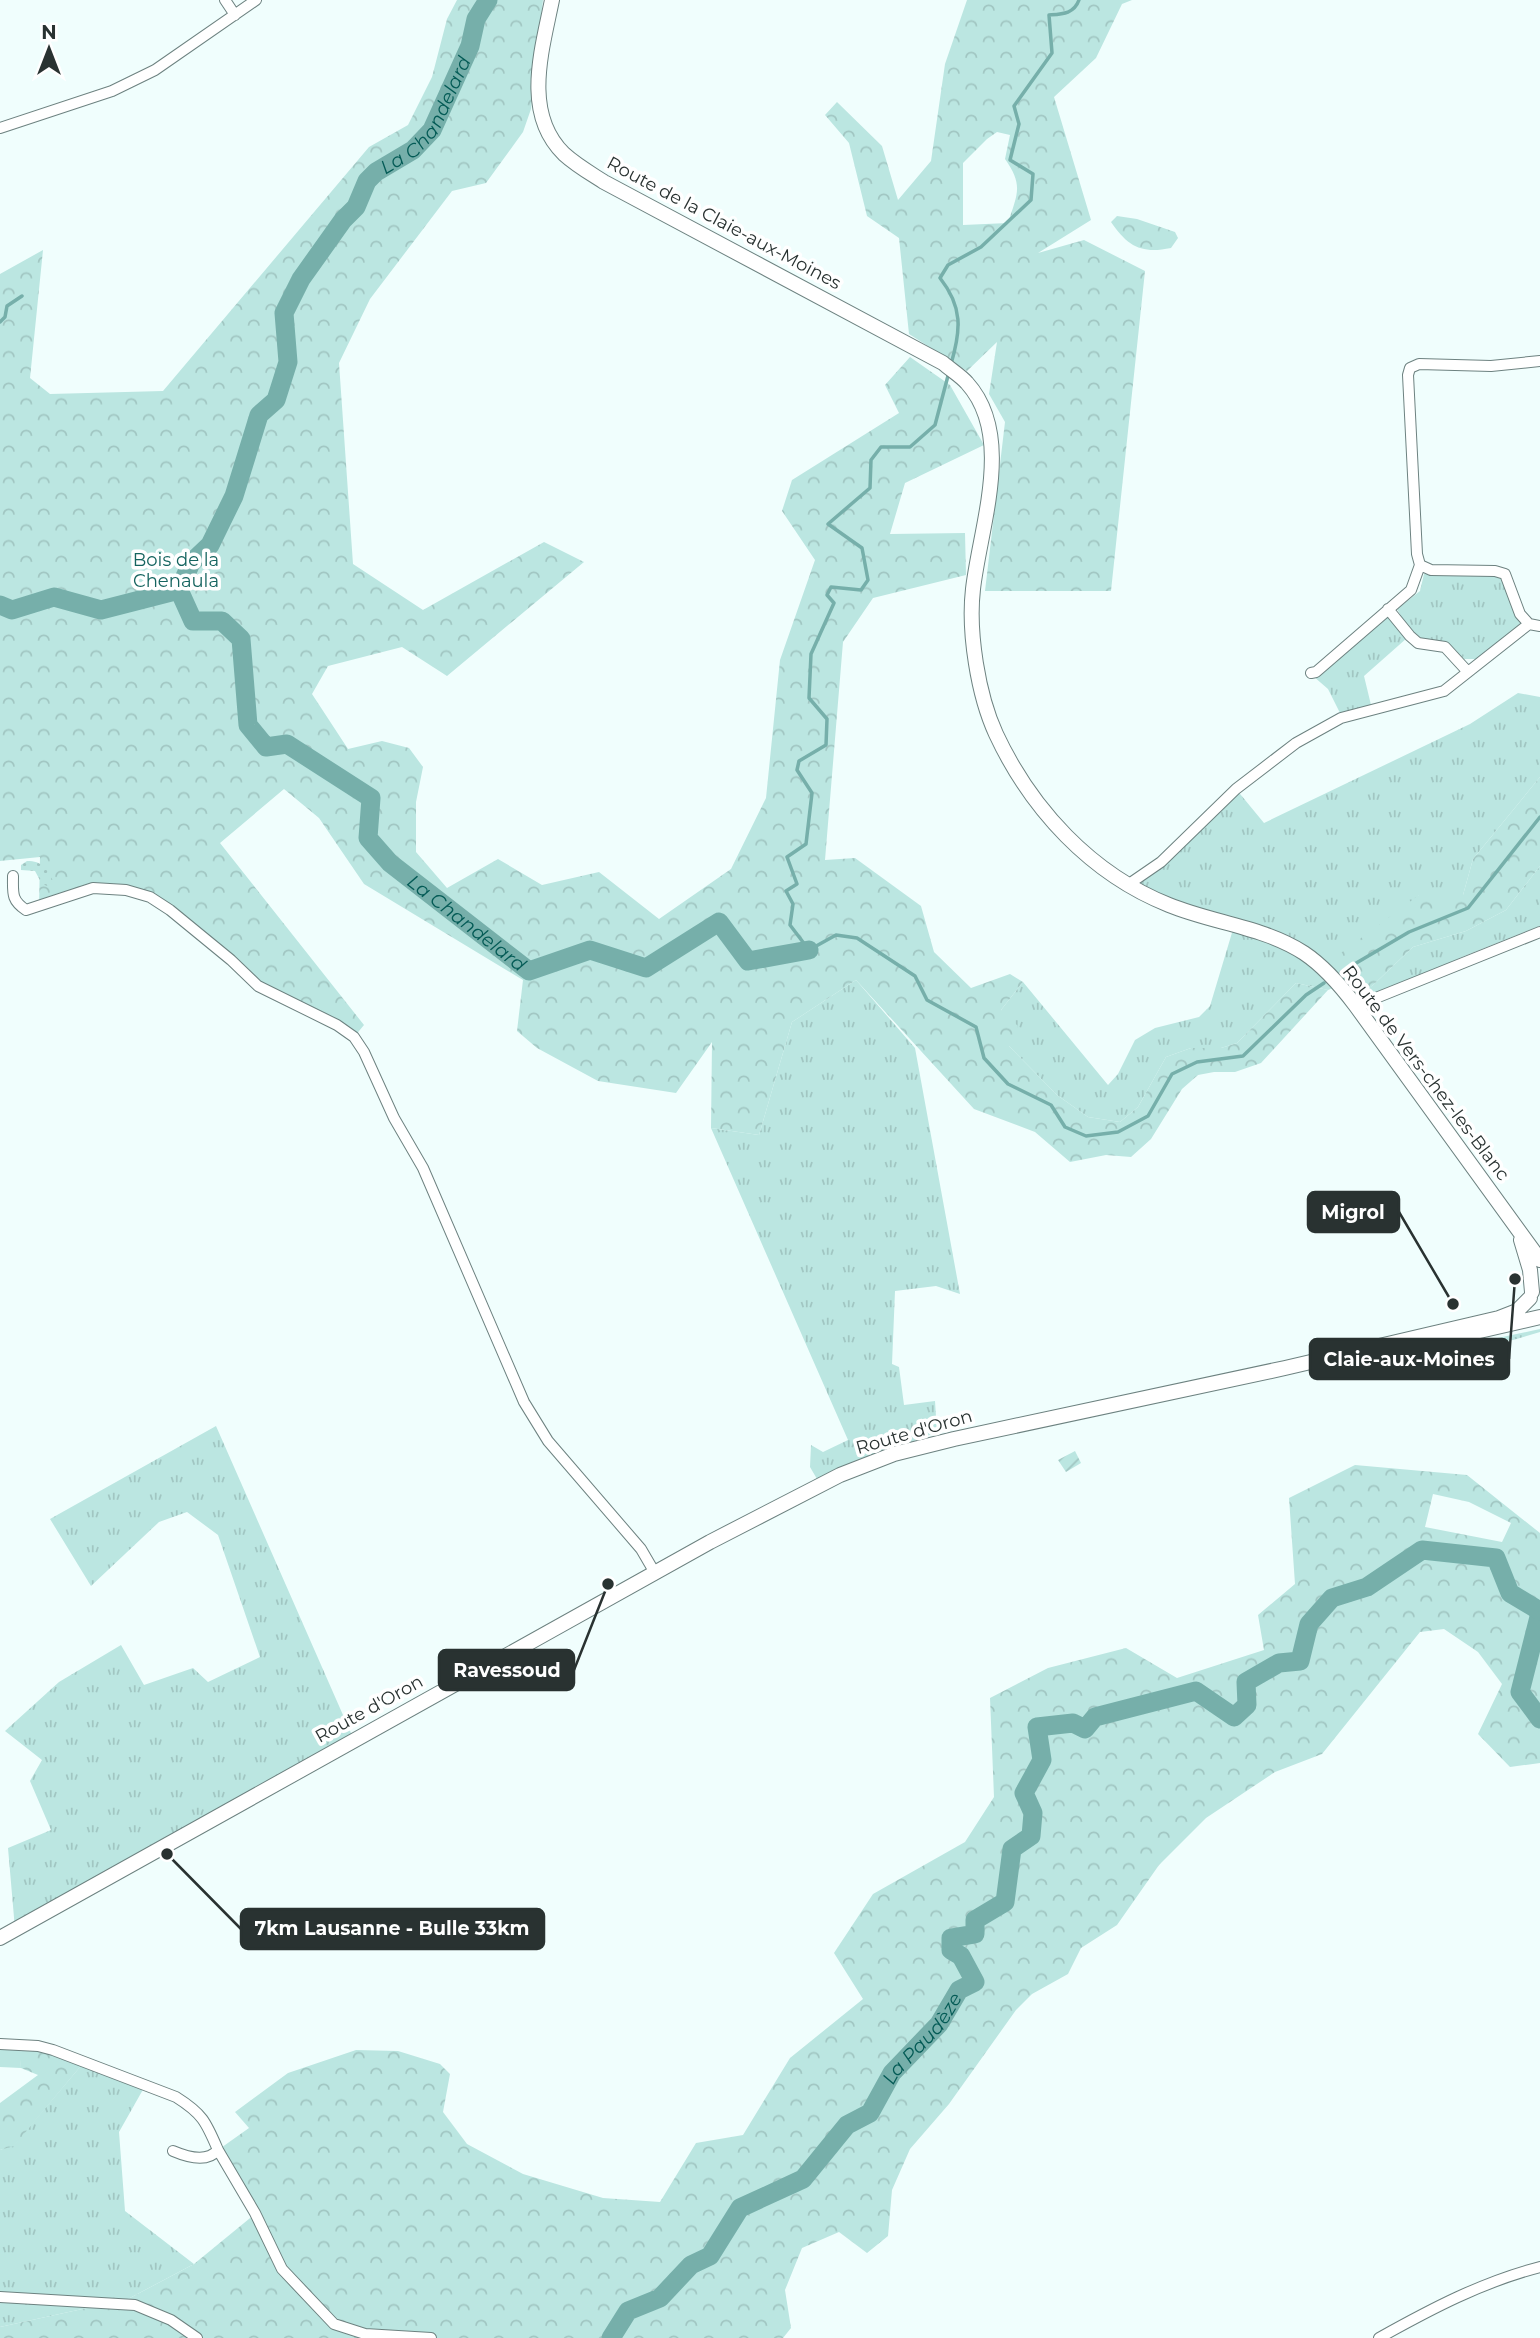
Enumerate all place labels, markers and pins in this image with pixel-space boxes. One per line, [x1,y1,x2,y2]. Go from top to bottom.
callout: Migrol [1308,1192,1399,1232]
callout: Claie-aux-Moines [1310,1339,1509,1379]
callout: Ravessoud [439,1650,574,1690]
callout: 7km Lausanne - Bulle 33km [241,1909,544,1949]

